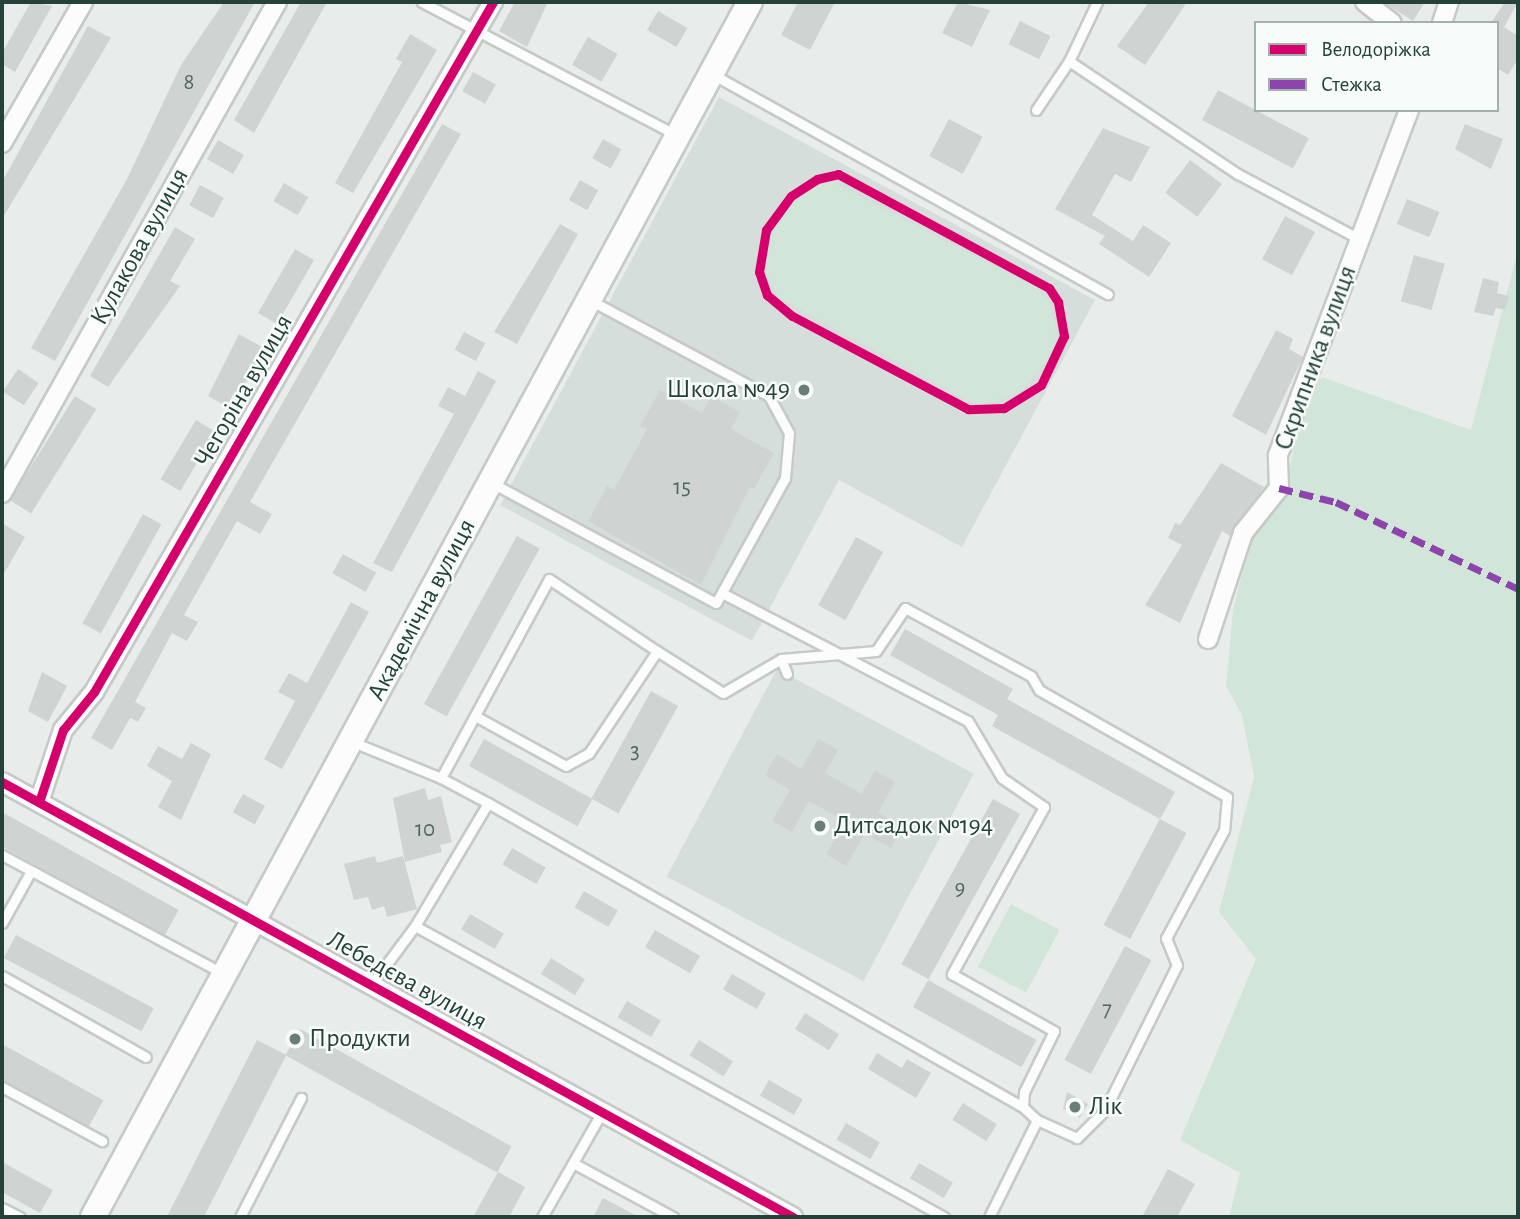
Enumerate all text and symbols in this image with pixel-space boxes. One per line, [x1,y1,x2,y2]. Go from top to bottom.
legend [1254,21,1499,112]
text: Велодоріжка [1321,39,1431,60]
house number: 8 [184,69,194,97]
text: Стежка [1321,74,1382,95]
street label: Кулакова вулиця [84,163,196,331]
street label: Скрипника вулиця [1268,261,1364,455]
street label: Чегоріна вулиця [188,309,300,473]
place label: Школа №49 [666,374,790,406]
marker: Школа №49 [796,382,812,398]
house number: 15 [673,474,691,502]
street label: Академічна вулиця [361,514,483,706]
house number: 3 [630,738,640,766]
place label: Дитсадок №194 [834,810,993,842]
house number: 10 [415,816,435,844]
marker: Дитсадок №194 [812,818,828,834]
house number: 9 [955,875,965,903]
street label: Лебедєва вулиця [322,924,492,1038]
house number: 7 [1102,996,1112,1024]
place label: Продукти [309,1023,411,1055]
marker: Продукти [287,1031,303,1047]
place label: Лік [1089,1091,1122,1123]
marker: Лік [1067,1099,1083,1115]

